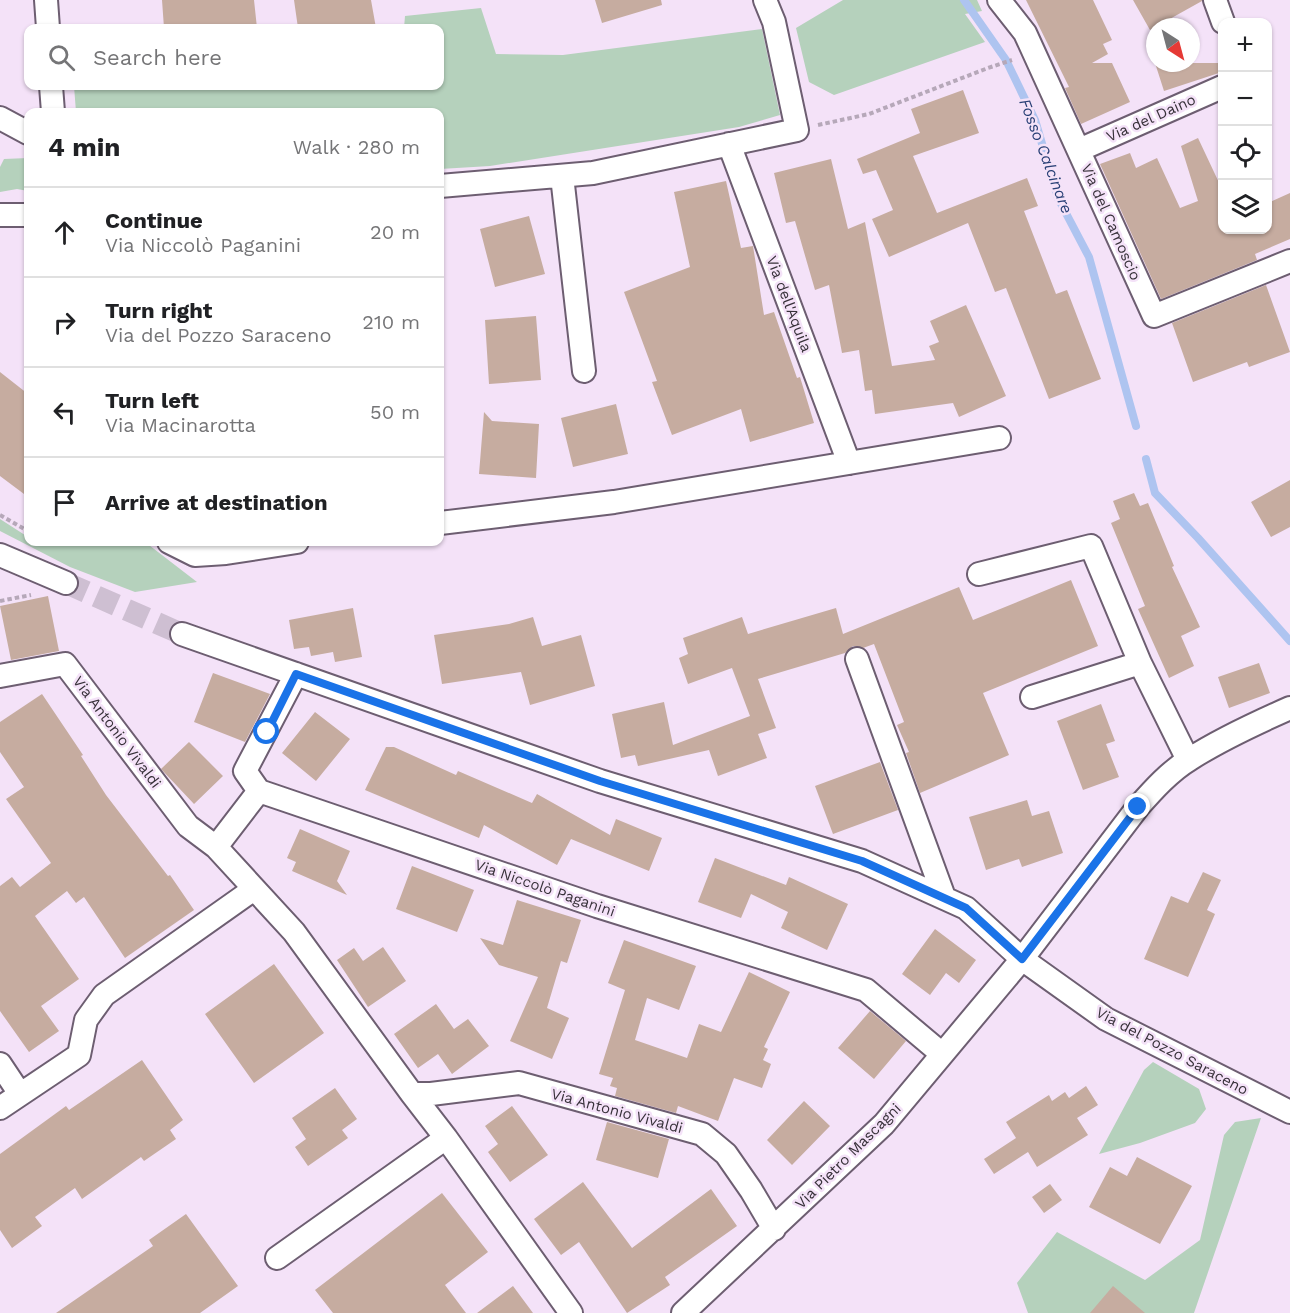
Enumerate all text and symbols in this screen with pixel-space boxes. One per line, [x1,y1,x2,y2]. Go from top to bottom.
north arrow [1146,18,1200,72]
map controls [1218,18,1272,234]
button: + [1218,18,1272,72]
search box [24,24,444,90]
icon: search [45,41,78,74]
text: Search here [93,45,222,70]
button: − [1218,72,1272,126]
street label: Via del Daino [1104,90,1198,146]
water label: Fosso Calcinare [1015,96,1077,216]
button: locate [1218,126,1272,180]
text: 4 min [48,132,120,162]
text: Walk · 280 m [293,135,420,159]
street label: Via del Camoscio [1077,161,1145,283]
button: layers [1218,180,1272,234]
text: Continue [105,208,203,233]
icon: ahead [48,216,81,249]
text: 20 m [370,220,420,244]
text: Via Niccolò Paganini [105,233,301,257]
street label: Via dell'Aquila [762,253,816,355]
text: Turn right [105,298,212,323]
icon: right [48,306,81,339]
text: 210 m [362,310,420,334]
text: Via del Pozzo Saraceno [105,323,331,347]
text: Turn left [105,388,199,413]
icon: left [48,396,81,429]
text: 50 m [370,400,420,424]
text: Via Macinarotta [105,413,256,437]
icon: arrive [48,486,81,519]
text: Arrive at destination [105,490,328,515]
street label: Via Antonio Vivaldi [69,673,165,791]
route start [253,718,279,744]
route end [1124,793,1150,819]
street label: Via Niccolò Paganini [473,856,617,920]
street label: Via del Pozzo Saraceno [1093,1003,1251,1099]
street label: Via Antonio Vivaldi [549,1085,685,1137]
street label: Via Pietro Mascagni [791,1099,905,1213]

